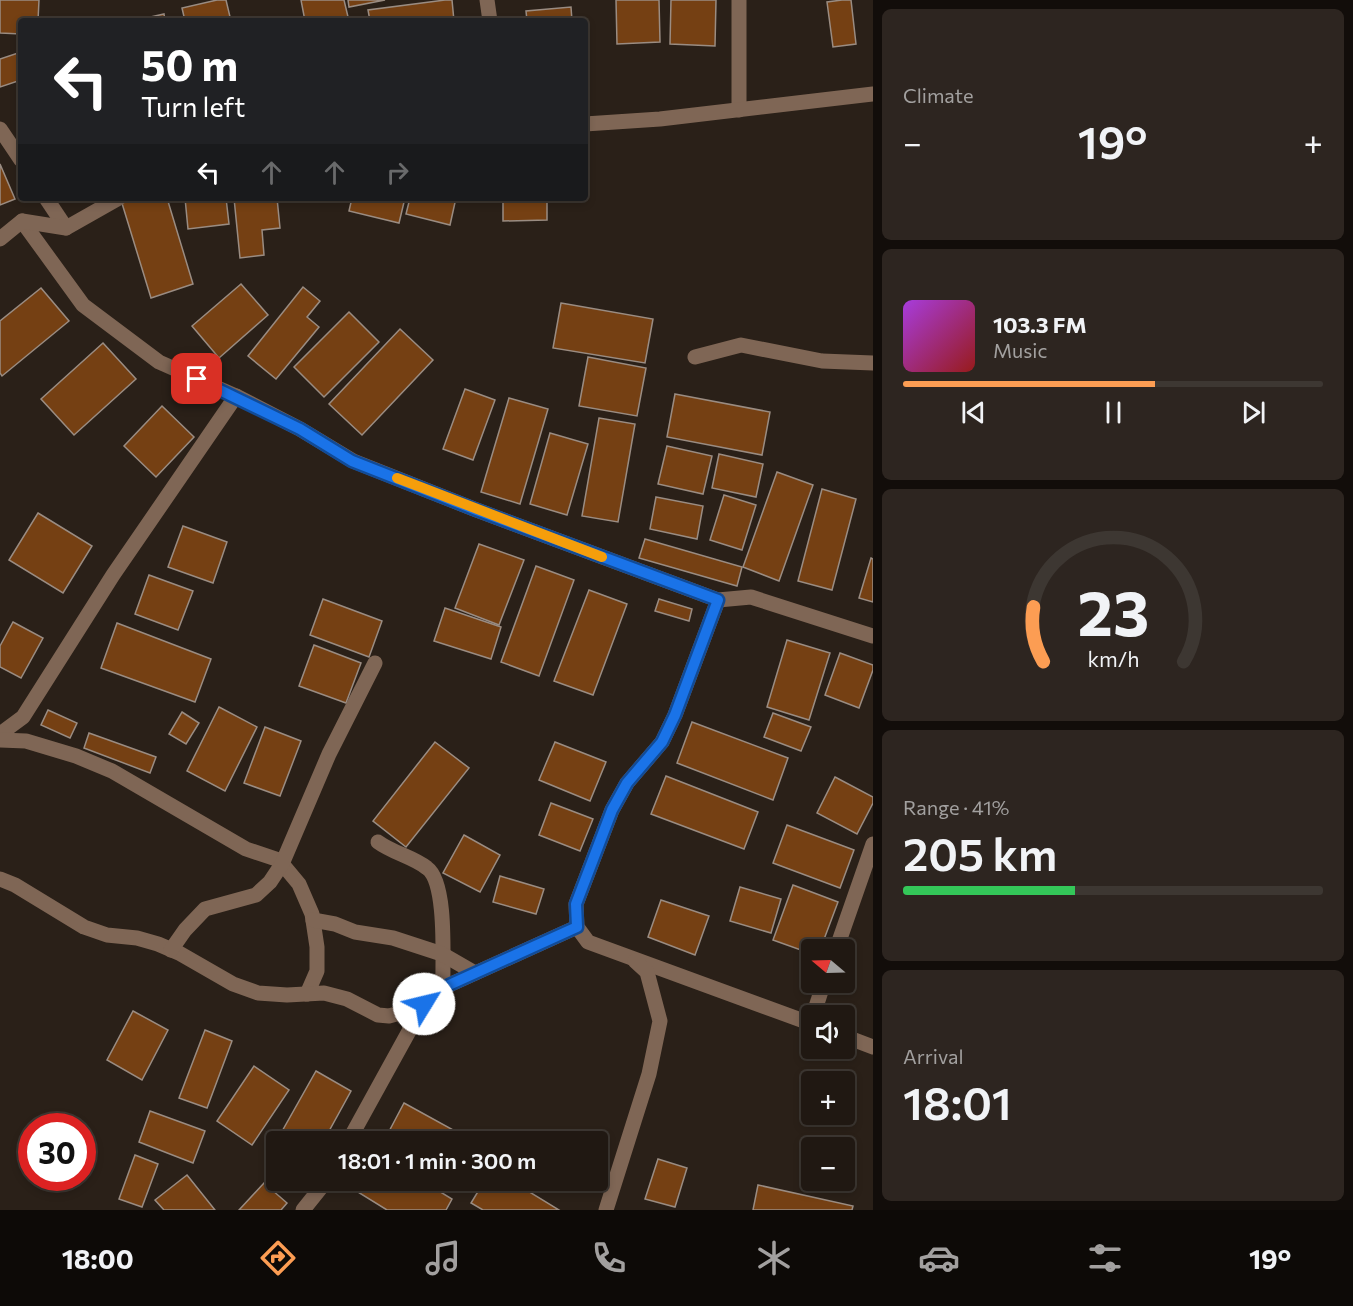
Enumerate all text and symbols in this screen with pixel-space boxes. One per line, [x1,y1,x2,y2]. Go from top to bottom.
text: 50 m [141,38,238,90]
icon: left [42,42,120,120]
text: Climate [903,83,973,107]
text: Turn left [141,90,245,123]
text: 19° [1078,113,1147,168]
text: − [903,121,922,162]
text: + [1304,121,1323,162]
icon: left [192,156,225,189]
icon: ahead [255,156,288,189]
icon: ahead [318,156,351,189]
icon: right [381,156,414,189]
text: 103.3 FM [993,311,1087,338]
text: Music [993,338,1047,362]
pin [171,353,222,404]
icon: arrive [180,362,213,395]
icon: previous [957,396,990,429]
icon: pause [1097,396,1130,429]
icon: next [1237,396,1270,429]
text: 23 [1077,573,1149,649]
text: km/h [1087,645,1139,671]
text: Range · 41% [903,795,1009,819]
text: 205 km [903,825,1057,880]
north arrow [801,939,855,993]
map controls [801,939,855,1191]
position arrow [392,972,456,1036]
button: sound [801,1005,855,1059]
text: Arrival [903,1044,964,1068]
button: + [801,1071,855,1125]
text: 18:01 [903,1074,1012,1129]
speed limit sign: 30 [18,1113,96,1191]
button: − [801,1137,855,1191]
text: 18:01 · 1 min · 300 m [338,1147,536,1174]
icon: directions [257,1237,299,1279]
icon: music [422,1237,464,1279]
icon: phone [588,1237,630,1279]
icon: climate [753,1237,795,1279]
icon: car [918,1237,960,1279]
icon: filters [1084,1237,1126,1279]
text: 18:00 [62,1242,134,1275]
text: 19° [1249,1242,1291,1275]

